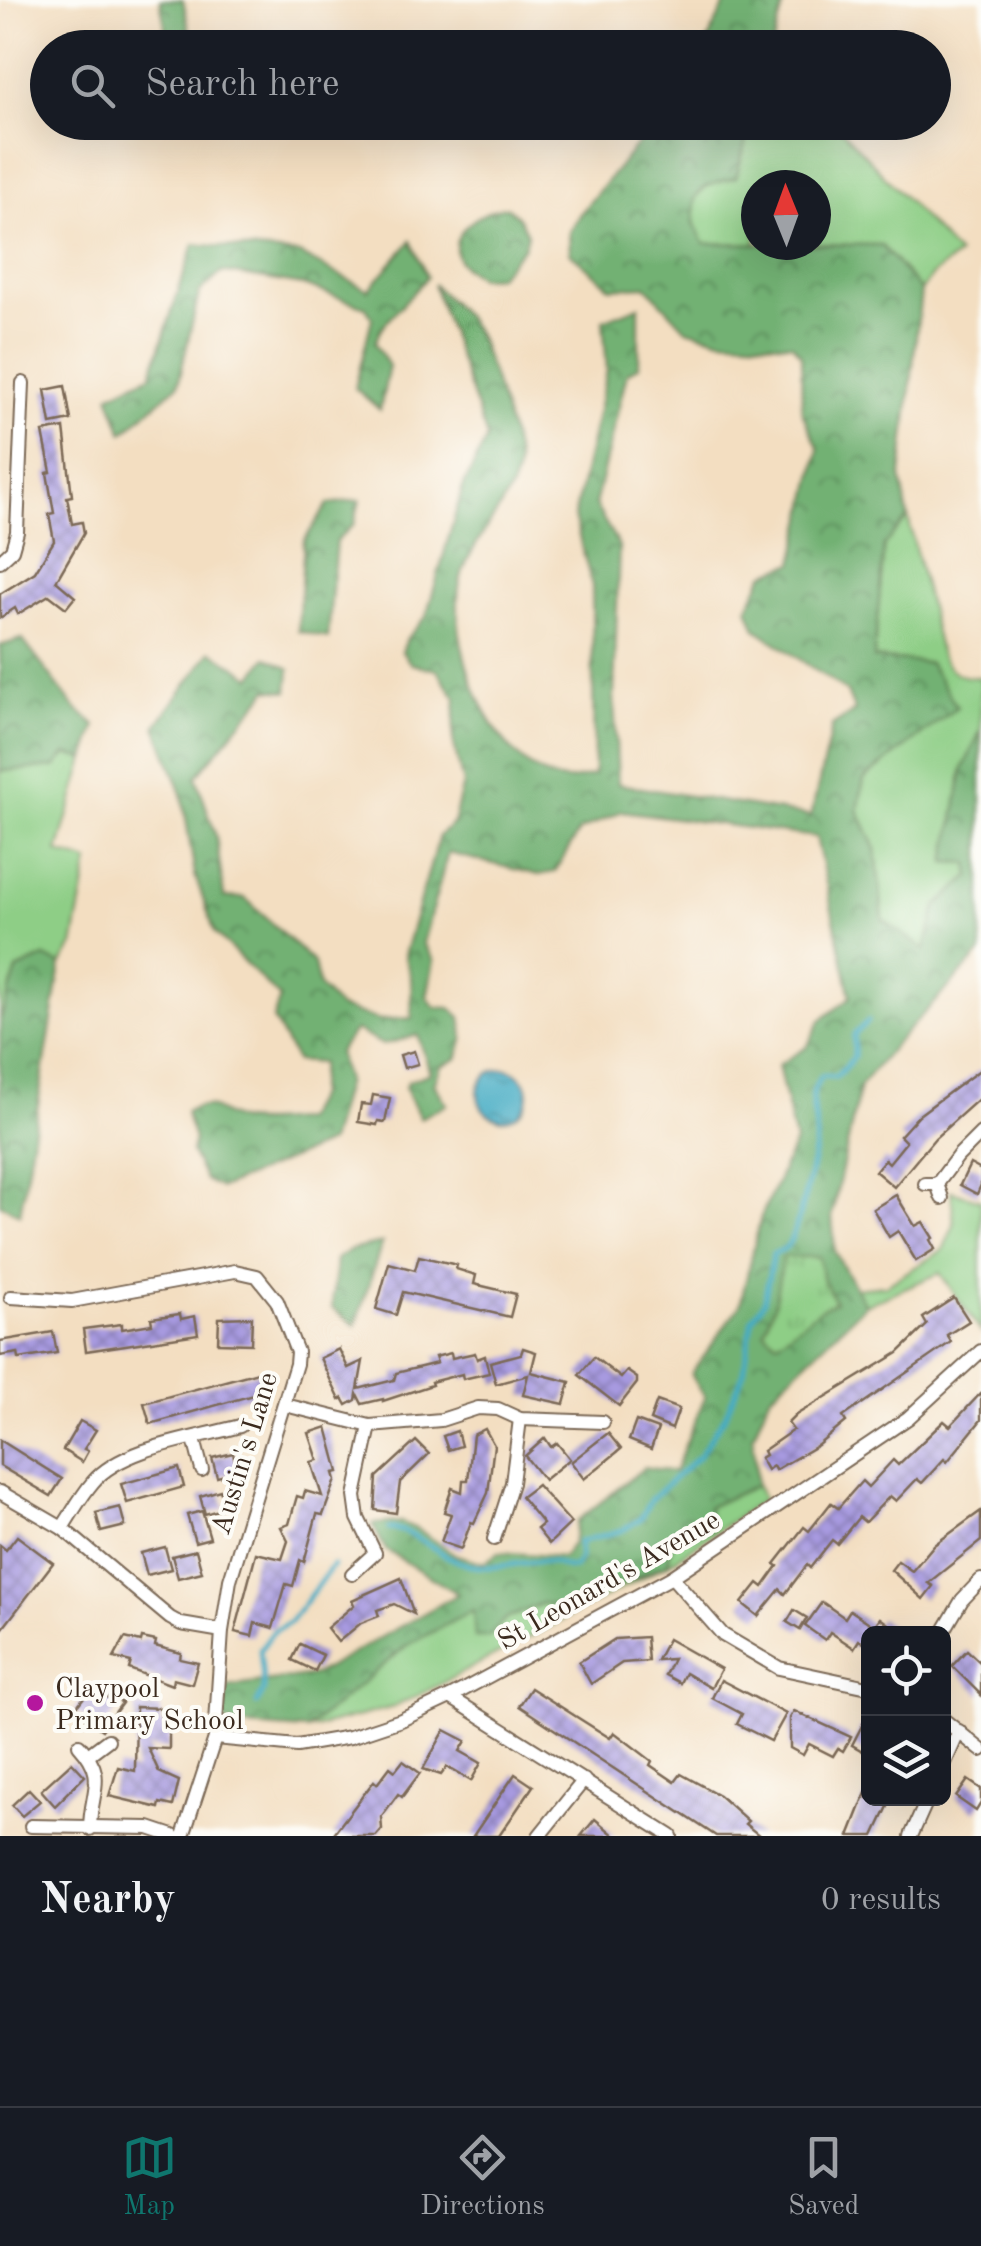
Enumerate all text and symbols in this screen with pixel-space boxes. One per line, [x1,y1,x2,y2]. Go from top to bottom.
search box [30,30,951,140]
icon: search [65,58,120,113]
text: Search here [145,66,340,104]
north arrow [741,170,831,260]
street label: Austin's Lane [208,1369,284,1538]
street label: St Leonard's Avenue [494,1507,725,1657]
map controls [861,1626,951,1806]
button: locate [861,1626,951,1716]
place label: Claypool Primary School [55,1676,243,1736]
marker: Claypool Primary School [24,1692,46,1714]
button: layers [861,1716,951,1806]
text: Nearby [40,1880,176,1922]
text: 0 results [821,1885,941,1917]
tab: Map [122,2130,177,2225]
tab: Directions [420,2130,545,2225]
tab: Saved [788,2130,859,2225]

